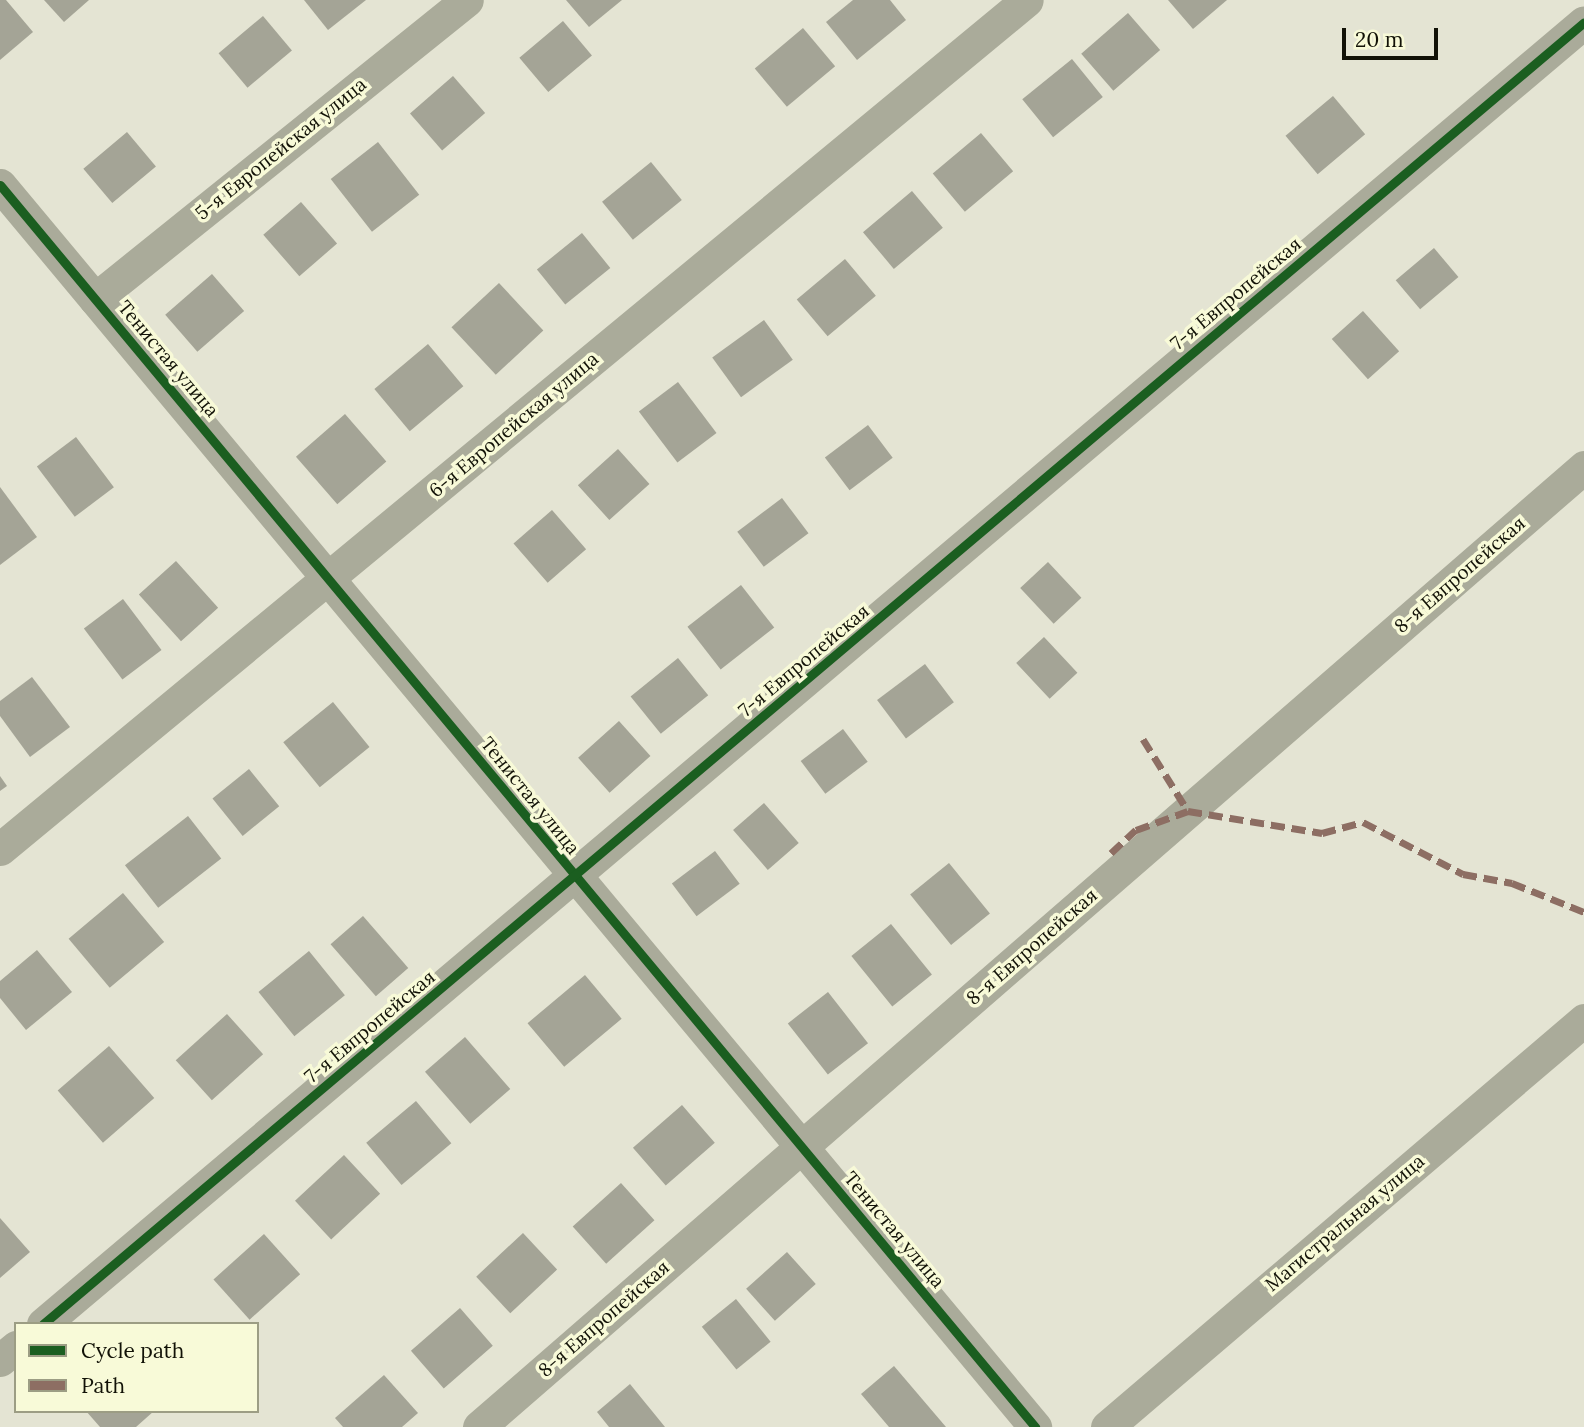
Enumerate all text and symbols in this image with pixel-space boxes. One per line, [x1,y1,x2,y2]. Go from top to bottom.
scale bar [1346,14,1442,58]
text: 20 m [1355,26,1404,53]
street label: 5-я Европейская улица [191,73,371,225]
street label: 7-я Евпропейская [1166,233,1306,355]
street label: Тенистая улица [113,296,223,422]
street label: 6-я Европейская улица [425,348,603,502]
street label: 8-я Евпропейская [1390,512,1530,638]
street label: 7-я Евпропейская [734,600,874,722]
street label: Тенистая улица [476,733,584,859]
street label: 8-я Евпропейская [962,884,1102,1010]
street label: 7-я Евпропейская [300,966,440,1088]
street label: Магистральная улица [1261,1150,1429,1296]
street label: Тенистая улица [839,1167,949,1293]
street label: 8-я Евпропейская [534,1256,674,1382]
legend [14,1322,259,1413]
text: Cycle path [81,1337,184,1364]
text: Path [81,1372,125,1399]

